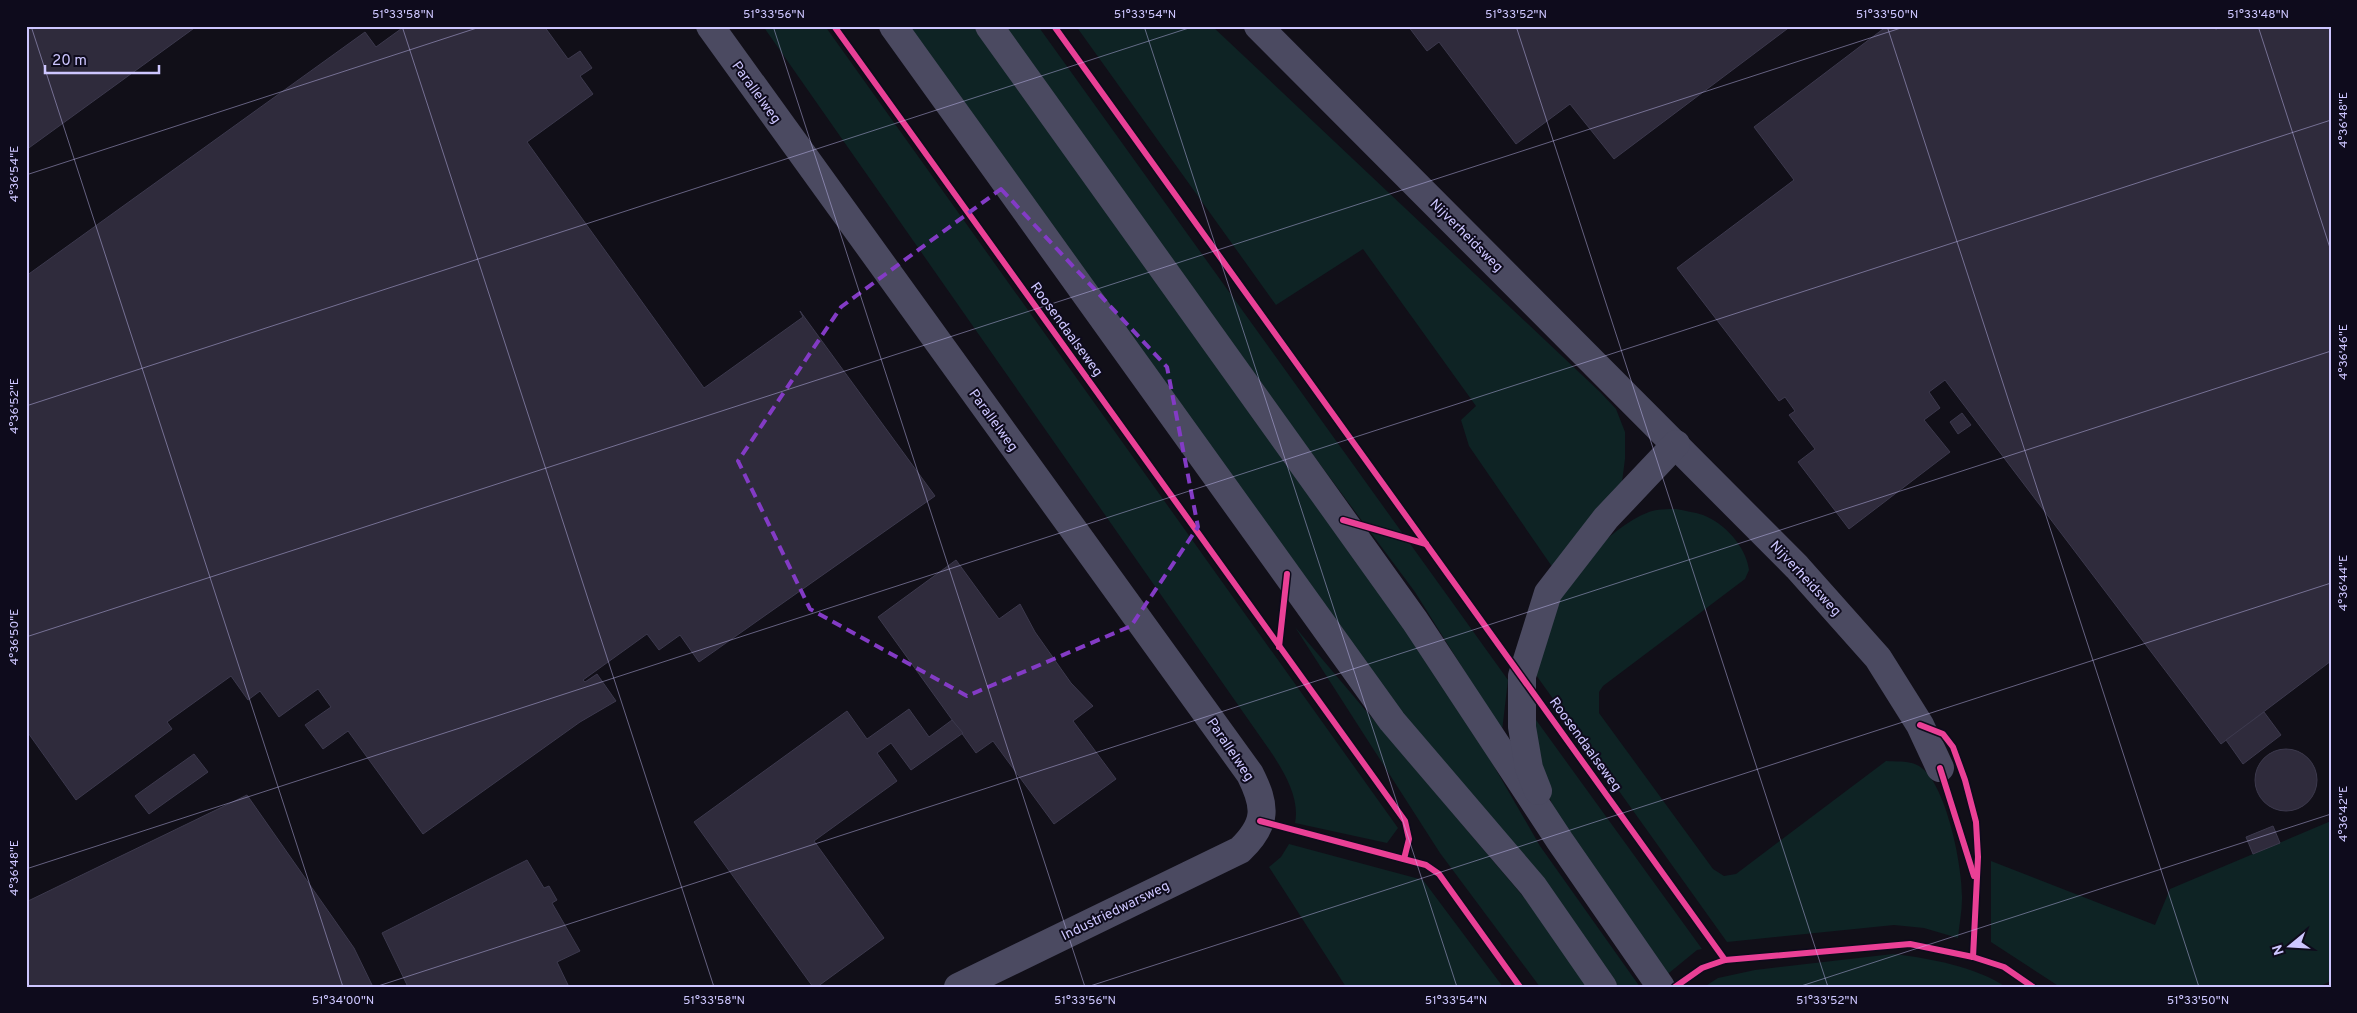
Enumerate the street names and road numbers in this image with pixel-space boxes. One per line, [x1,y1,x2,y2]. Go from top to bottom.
street label: Parallelweg [728,58,784,127]
street label: Nijverheidsweg [1426,196,1506,276]
street label: Roosendaalseweg [1026,279,1106,380]
street label: Parallelweg [965,386,1021,455]
street label: Nijverheidsweg [1766,538,1844,620]
street label: Roosendaalseweg [1545,694,1625,795]
street label: Parallelweg [1202,715,1257,785]
street label: Industriedwarsweg [1059,878,1173,945]

